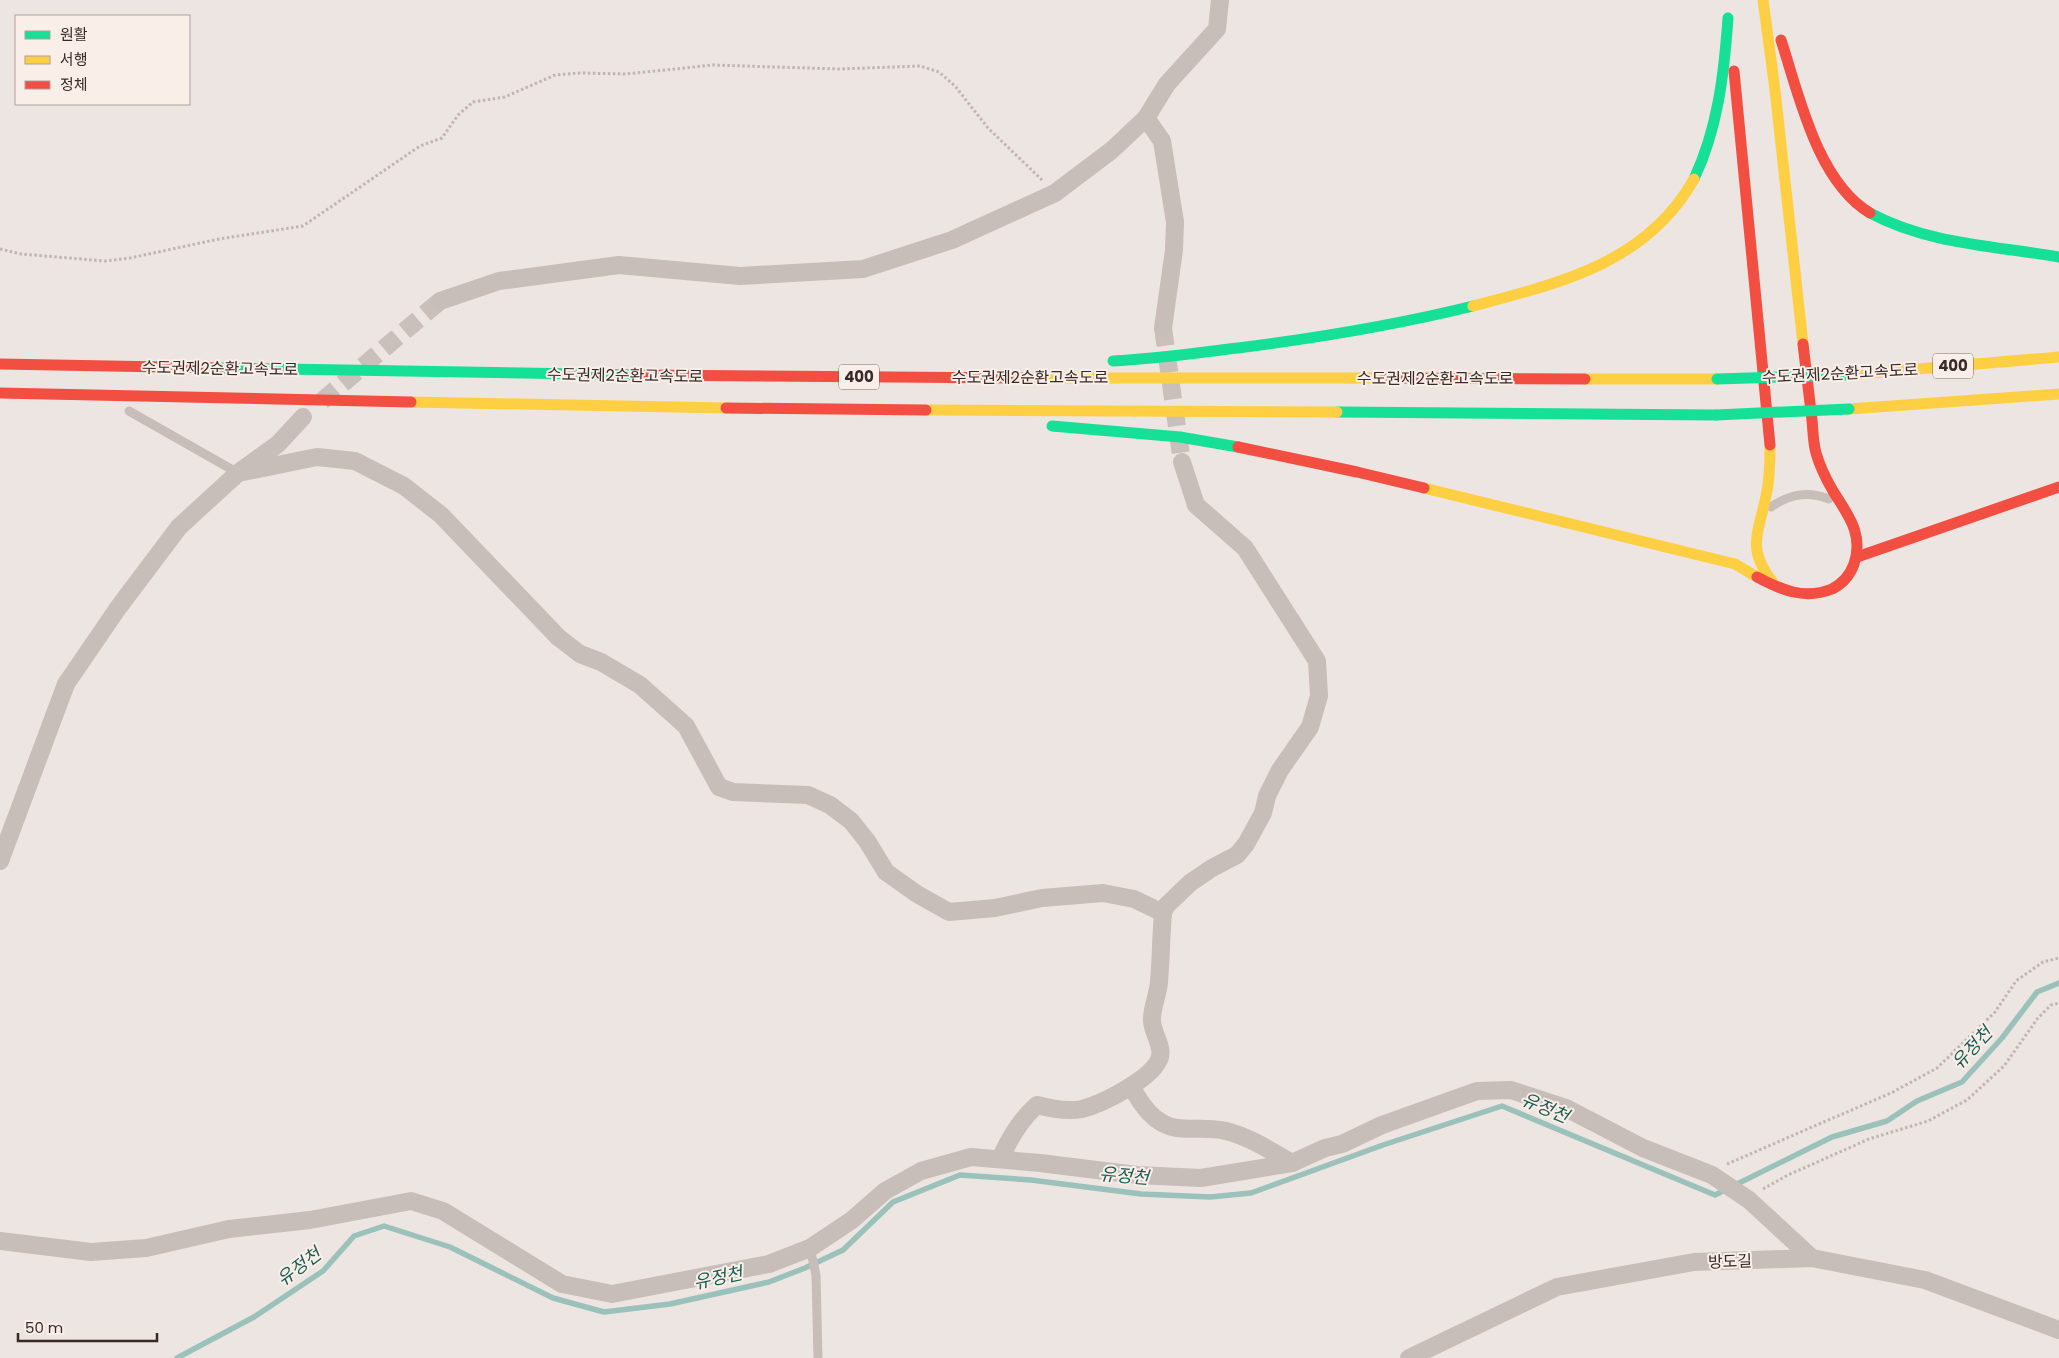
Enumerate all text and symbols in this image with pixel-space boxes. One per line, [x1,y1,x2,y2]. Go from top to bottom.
legend [15,15,190,105]
text: 원활 [60,24,88,45]
text: 서행 [60,49,88,70]
text: 정체 [60,74,88,95]
road number: 400 [1933,354,1973,378]
street label: 수도권제2순환고속도로 [142,356,299,381]
street label: 수도권제2순환고속도로 [1761,358,1919,389]
street label: 수도권제2순환고속도로 [547,363,704,388]
road number: 400 [839,364,879,390]
street label: 수도권제2순환고속도로 [952,366,1108,389]
street label: 수도권제2순환고속도로 [1357,367,1513,390]
water label: 유정천 [1946,1019,1999,1074]
water label: 유정천 [1517,1086,1575,1130]
water label: 유정천 [1098,1161,1152,1190]
water label: 유정천 [271,1240,328,1292]
street label: 방도길 [1708,1249,1752,1274]
water label: 유정천 [691,1260,747,1295]
scale bar [18,1310,156,1342]
text: 50 m [25,1317,63,1338]

